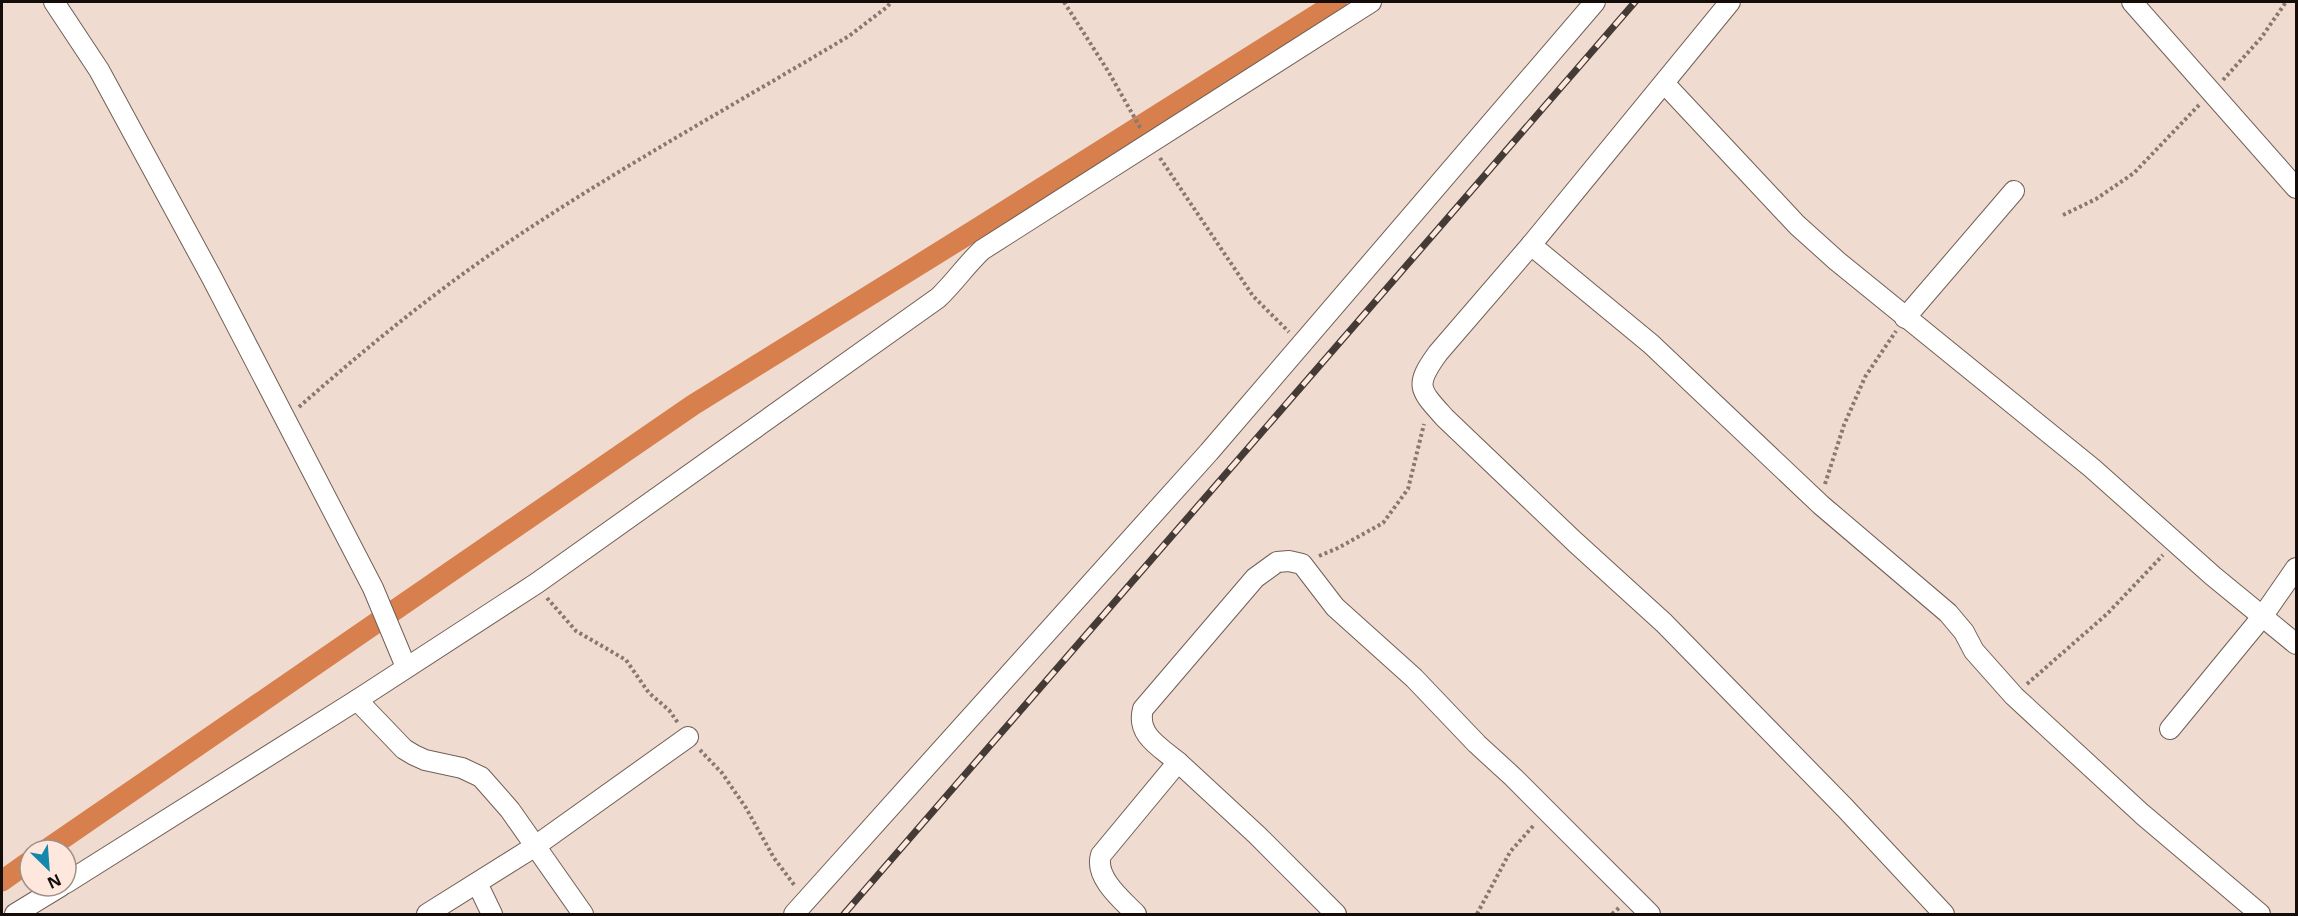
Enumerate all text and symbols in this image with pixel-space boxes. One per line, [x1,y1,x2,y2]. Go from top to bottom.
north arrow [18,838,78,898]
text: N [44,869,65,894]

